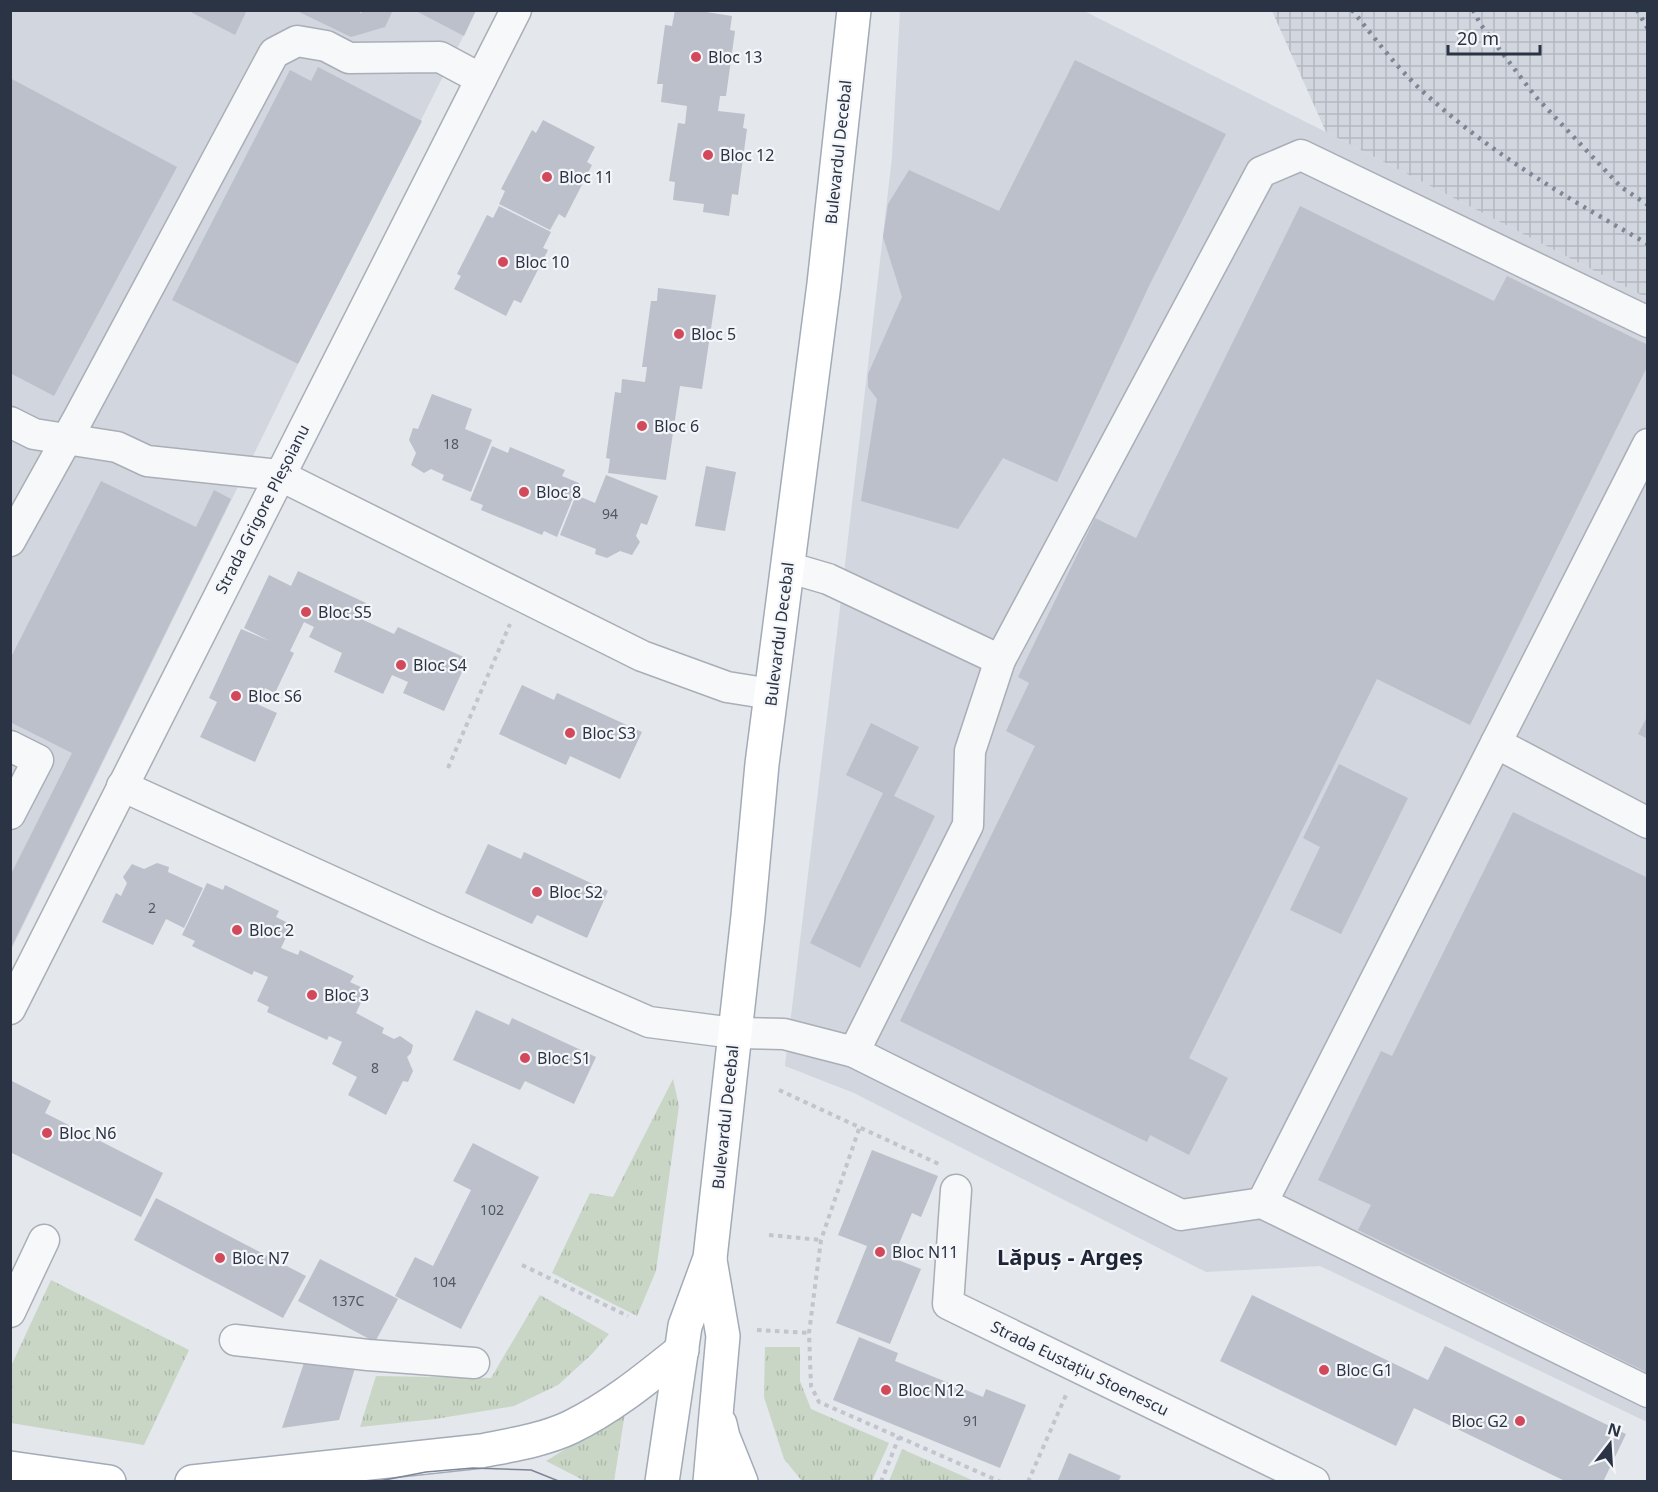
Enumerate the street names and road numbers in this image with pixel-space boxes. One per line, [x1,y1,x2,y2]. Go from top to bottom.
street label: Bulevardul Decebal [819,79,857,225]
street label: Strada Grigore Pleșoianu [210,421,314,597]
street label: Bulevardul Decebal [759,561,799,707]
street label: Bulevardul Decebal [706,1044,744,1190]
street label: Strada Eustațiu Stoenescu [987,1315,1173,1421]

